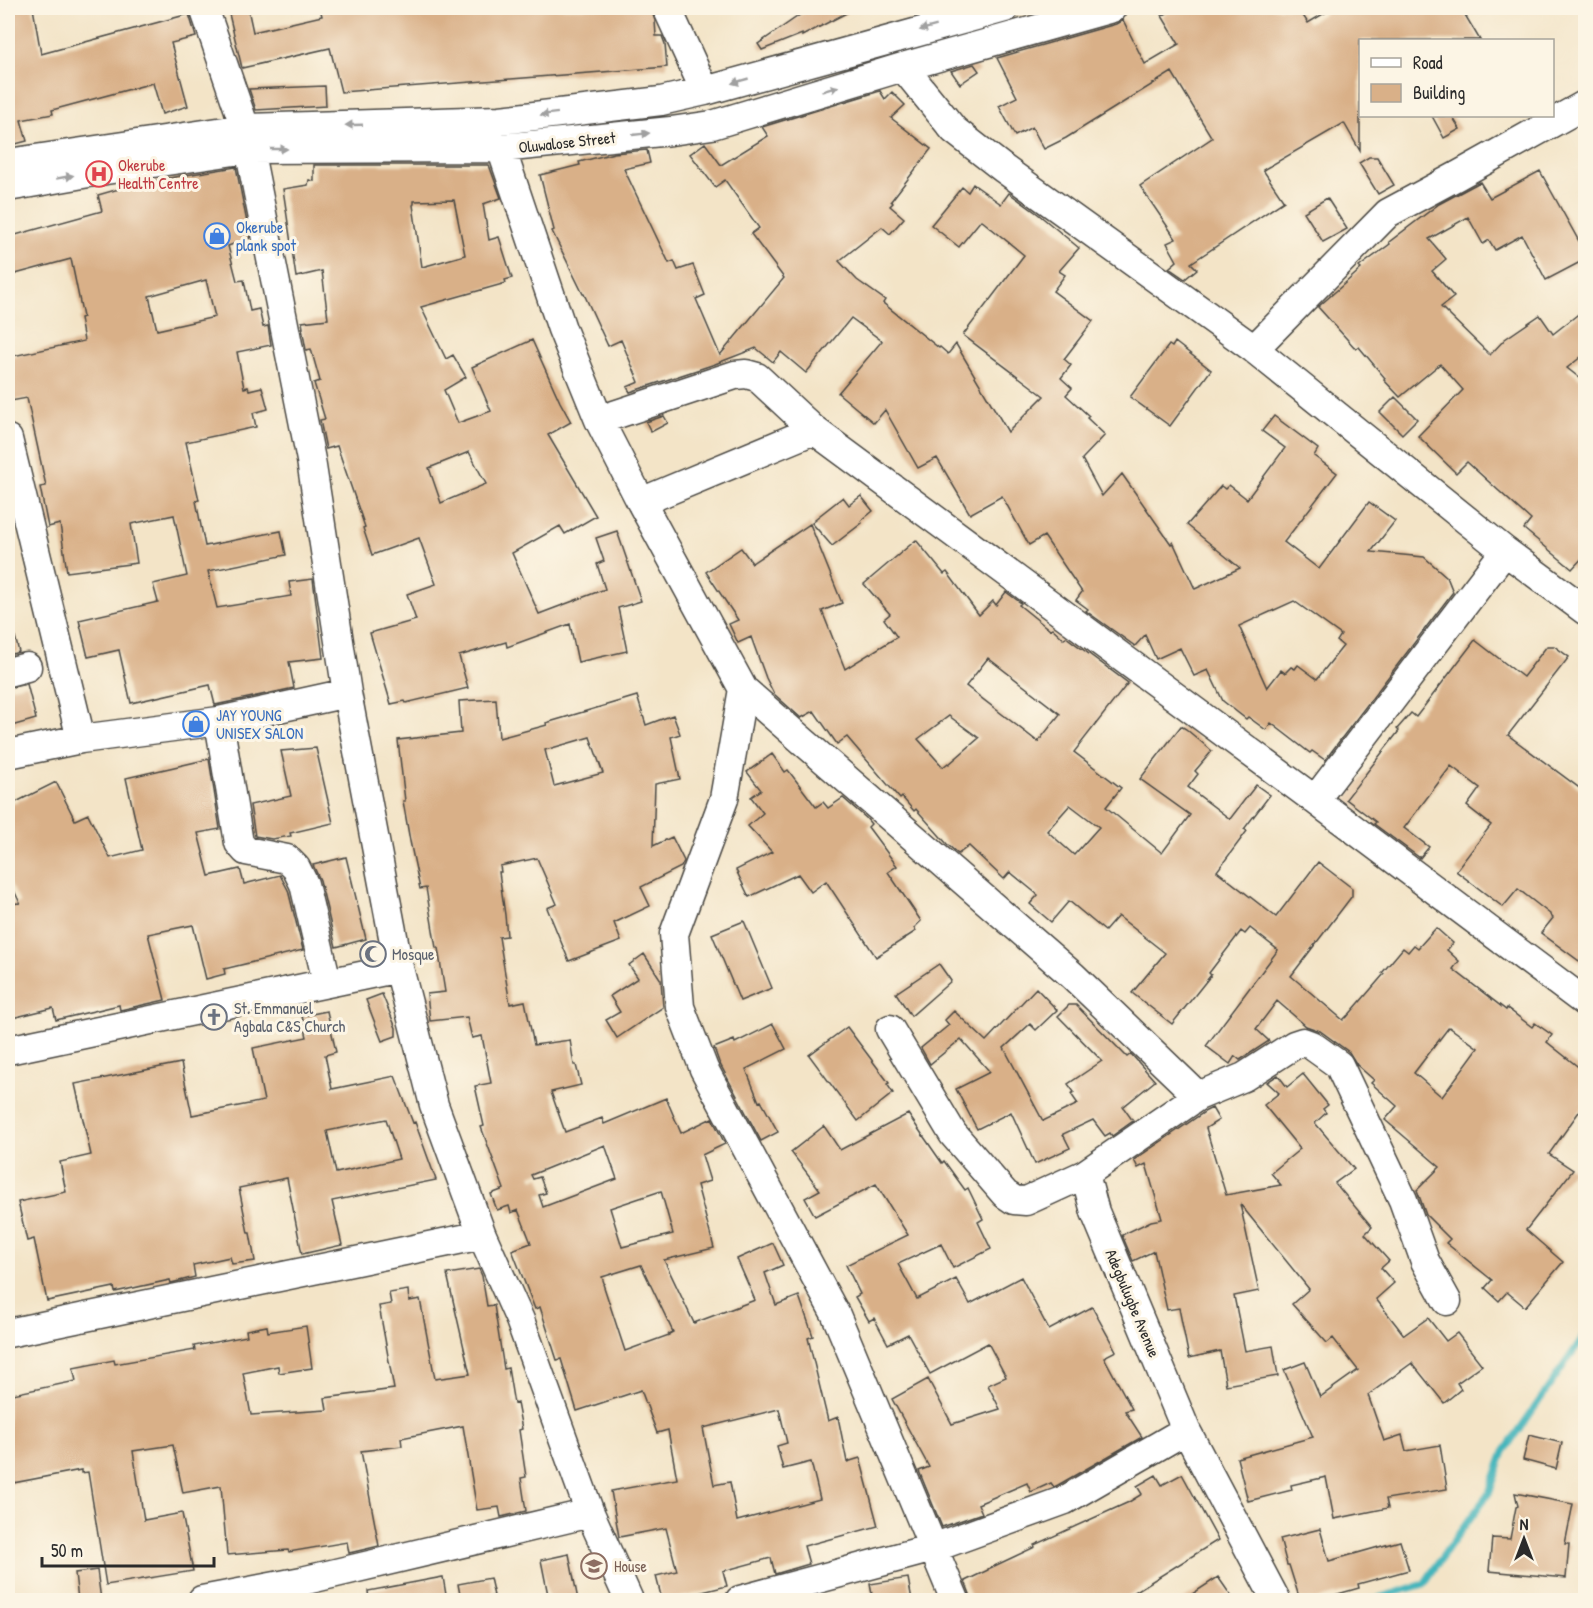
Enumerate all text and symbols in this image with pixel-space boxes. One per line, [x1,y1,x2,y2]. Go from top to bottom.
one-way arrow [919,24,937,33]
legend [1359,39,1554,117]
text: Road [1413,50,1443,75]
one-way arrow [731,77,749,86]
text: Building [1413,80,1465,105]
one-way arrow [821,84,839,93]
one-way arrow [539,109,558,119]
one-way arrow [345,120,364,129]
street label: Oluwalose Street [517,126,617,158]
one-way arrow [632,129,651,139]
one-way arrow [270,144,289,154]
place label: Okerube Health Centre [118,154,199,194]
hospital icon: Okerube Health Centre [84,159,114,189]
one-way arrow [56,172,75,181]
place label: Okerube plank spot [236,216,296,256]
shop icon: Okerube plank spot [202,221,232,251]
place label: JAY YOUNG UNISEX SALON [216,704,303,744]
shop icon: JAY YOUNG UNISEX SALON [181,709,211,739]
mosque icon: Mosque [358,939,388,969]
place label: Mosque [392,943,435,965]
place label: St. Emmanuel Agbala C&S Church [234,997,346,1037]
church icon: St. Emmanuel Agbala C&S Church [199,1002,229,1032]
street label: Adegbulugbe Avenue [1100,1246,1166,1361]
north arrow [1494,1509,1554,1569]
text: N [1520,1513,1529,1535]
scale bar [42,1530,214,1568]
text: 50 m [51,1538,83,1563]
school or university icon: House [579,1551,609,1581]
place label: House [614,1555,647,1577]

